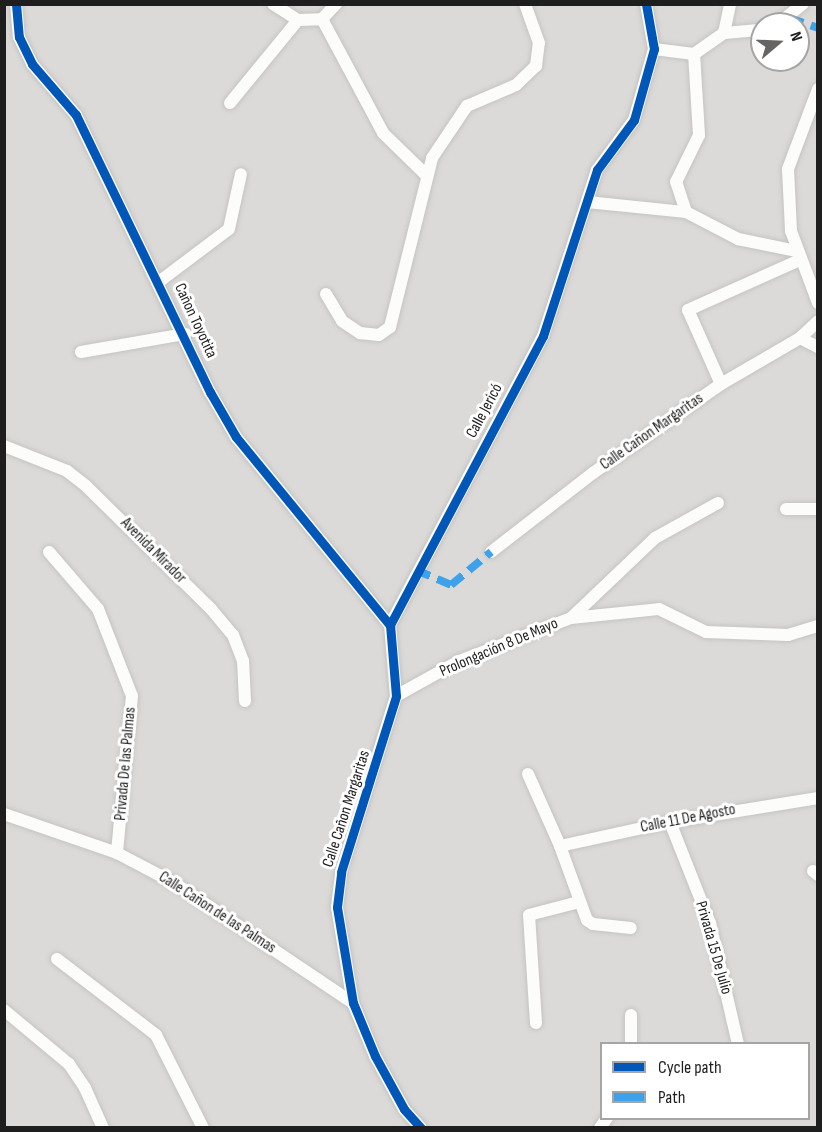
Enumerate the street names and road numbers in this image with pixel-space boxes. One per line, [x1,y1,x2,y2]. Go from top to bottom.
street label: Cañon Toyotita [169,281,221,361]
street label: Calle Jericó [463,381,507,441]
street label: Calle Cañon Margaritas [597,389,707,475]
street label: Avenida Mirador [116,514,190,588]
street label: Prolongación 8 De Mayo [437,614,561,682]
street label: Privada De las Palmas [111,706,141,822]
street label: Calle Cañon Margaritas [319,748,375,870]
street label: Calle 11 De Agosto [639,800,737,838]
street label: Calle Cañon de las Palmas [155,868,279,958]
street label: Privada 15 De Julio [691,899,735,997]

